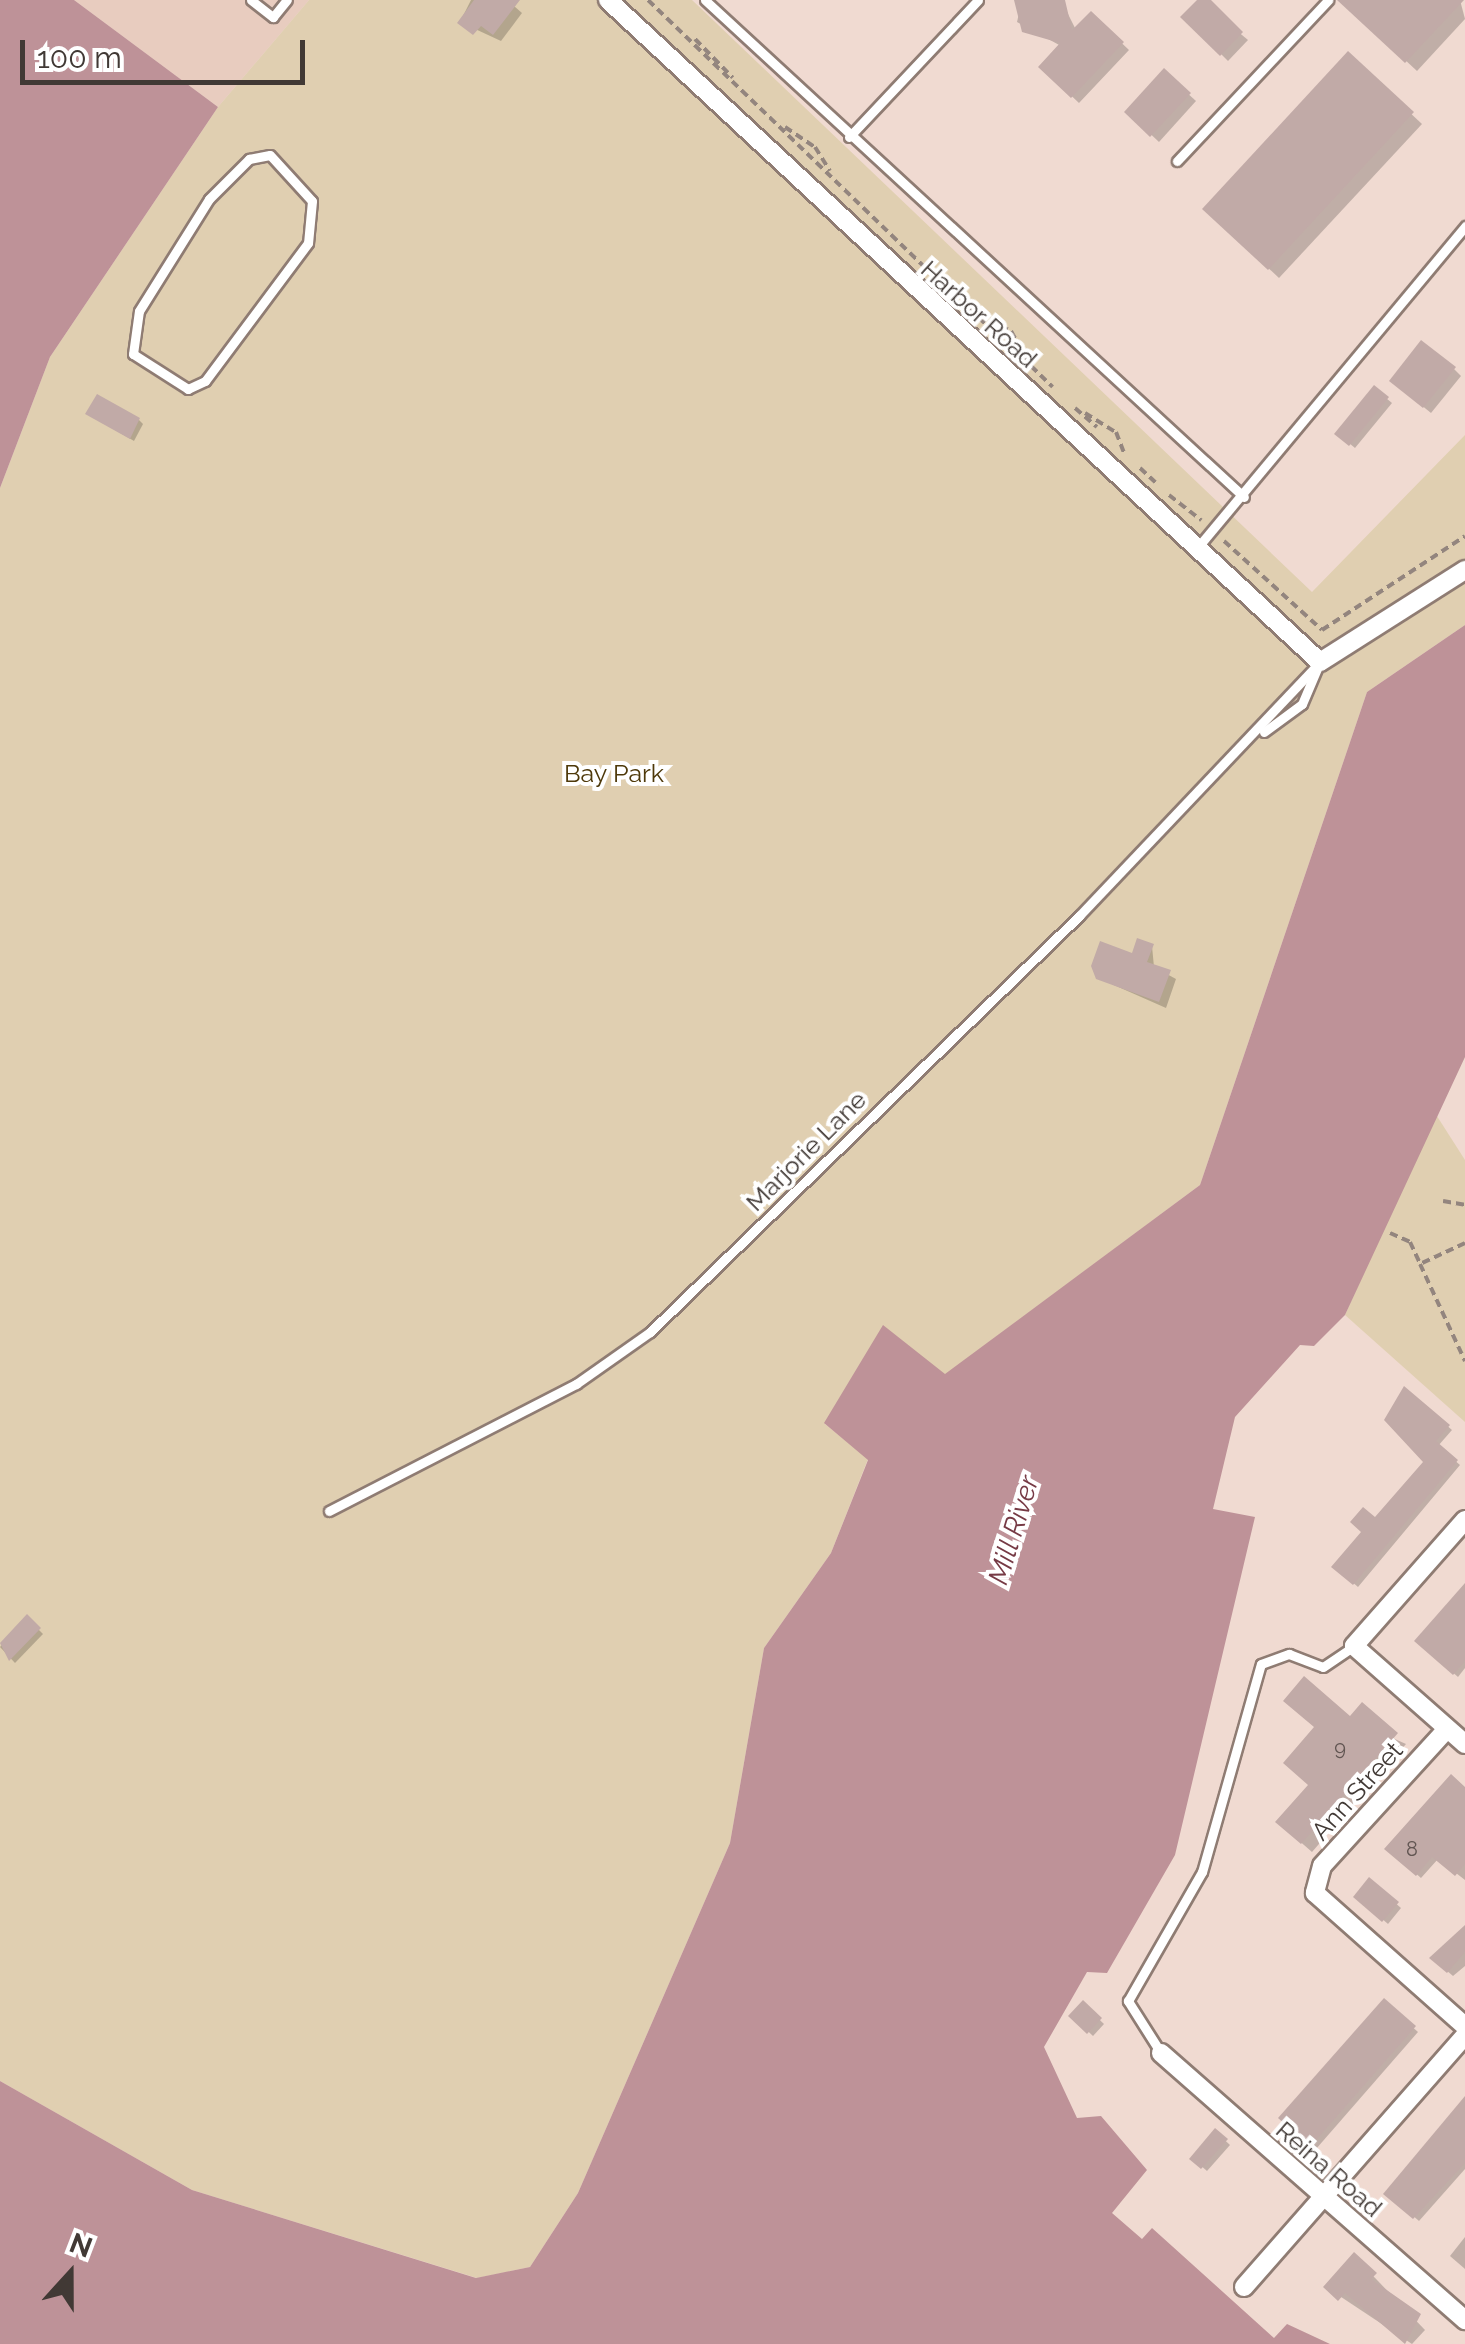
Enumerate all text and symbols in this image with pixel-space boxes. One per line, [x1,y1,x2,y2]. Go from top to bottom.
scale bar [25,20,310,82]
text: 100 m [37,40,122,75]
street label: Harbor Road [915,254,1043,374]
park label: Bay Park [564,758,664,788]
street label: Marjorie Lane [740,1085,872,1217]
water label: Mill River [981,1471,1047,1589]
street label: Ann Street [1305,1736,1409,1846]
house number: 9 [1334,1736,1346,1760]
house number: 8 [1406,1837,1418,1861]
street label: Reina Road [1270,2115,1388,2223]
north arrow [20,2224,120,2324]
text: N [65,2226,97,2265]

